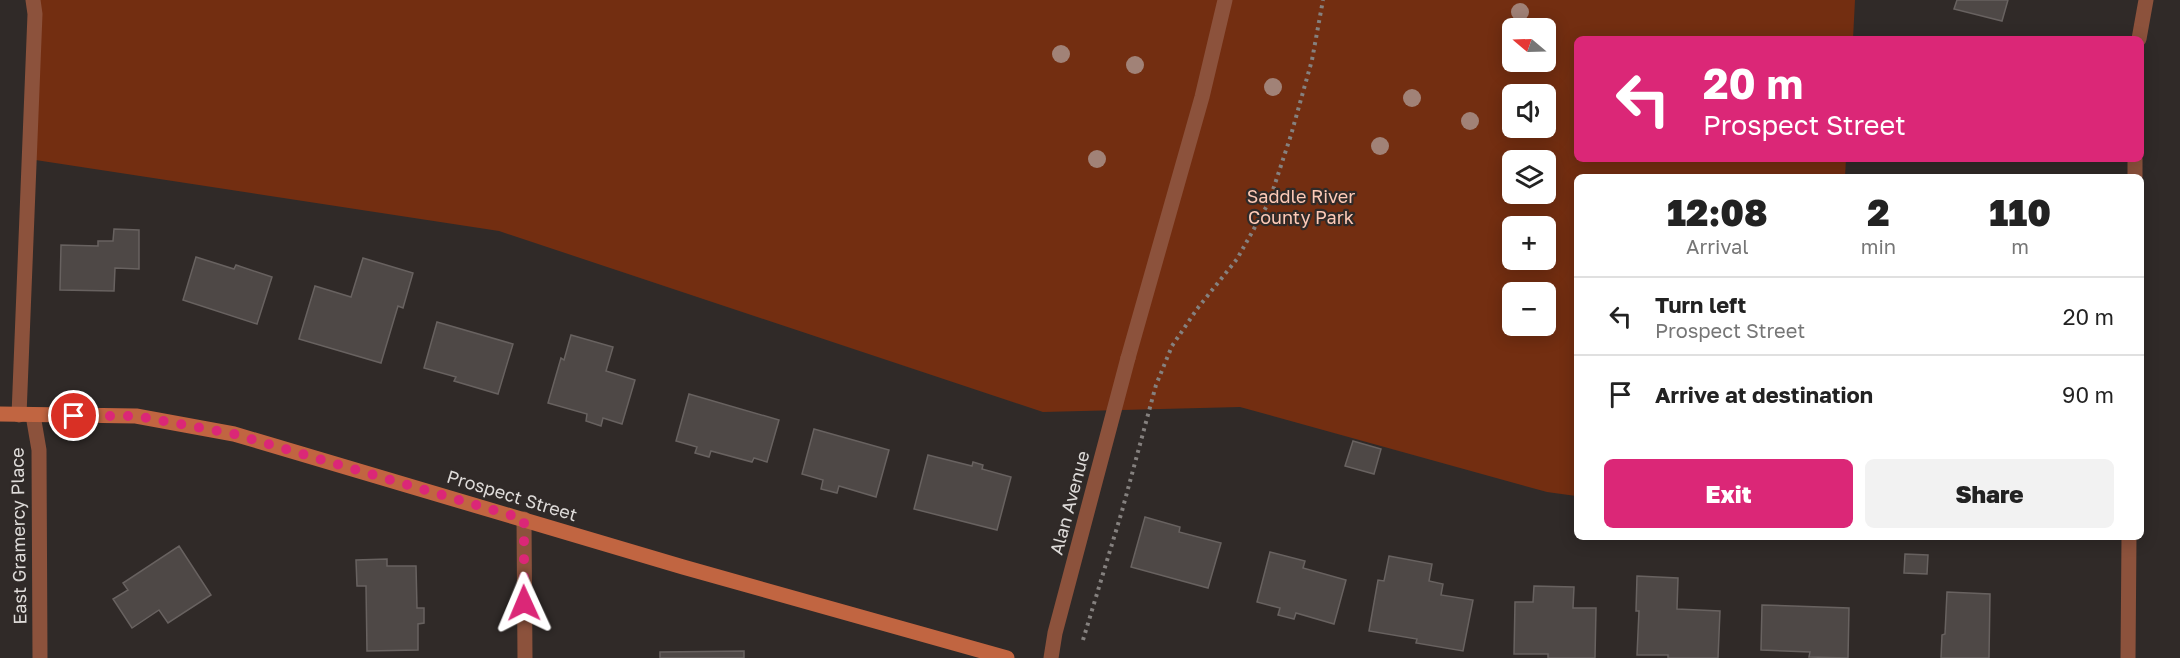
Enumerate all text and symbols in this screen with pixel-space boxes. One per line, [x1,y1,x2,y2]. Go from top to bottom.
north arrow [1502,18,1556,72]
map controls [1502,18,1556,336]
text: 20 m [1703,58,1803,108]
icon: left [1604,60,1682,138]
button: sound [1502,84,1556,138]
text: Prospect Street [1703,109,1906,141]
button: layers [1502,150,1556,204]
park label: Saddle River County Park [1247,185,1355,228]
text: 12:08 [1667,191,1768,234]
text: 2 [1867,191,1890,234]
text: 110 [1989,191,2051,234]
button: + [1502,216,1556,270]
text: Arrival [1686,234,1749,258]
text: min [1861,234,1896,258]
text: m [2011,234,2029,258]
button: − [1502,282,1556,336]
text: Turn left [1655,291,1746,318]
icon: left [1604,300,1637,333]
text: 20 m [2063,303,2114,330]
text: Prospect Street [1655,318,1805,342]
icon: arrive [1604,378,1637,411]
text: Arrive at destination [1655,381,1873,408]
text: 90 m [2062,381,2114,408]
pin [48,390,99,441]
icon: arrive [57,399,90,432]
street label: East Gramercy Place [5,447,31,625]
street label: Alan Avenue [1045,448,1093,557]
button: Exit [1604,459,1853,528]
button: Share [1865,459,2114,528]
street label: Prospect Street [444,465,580,525]
position arrow [492,571,556,635]

